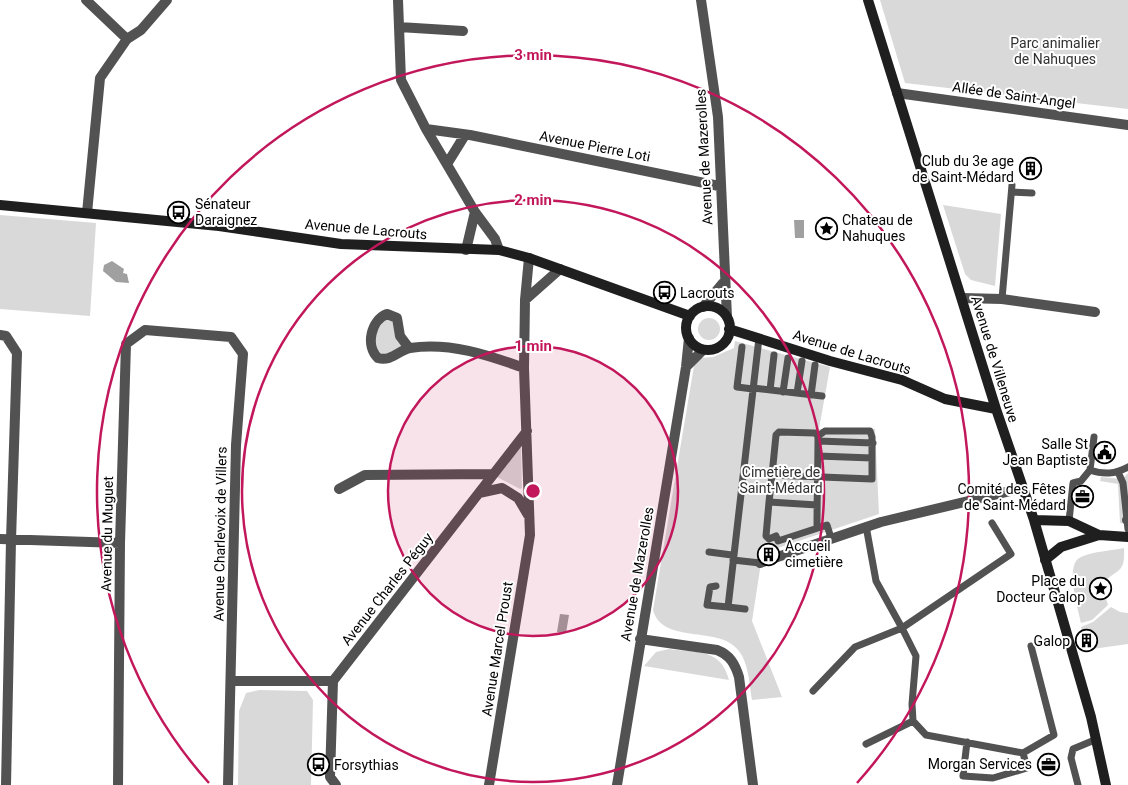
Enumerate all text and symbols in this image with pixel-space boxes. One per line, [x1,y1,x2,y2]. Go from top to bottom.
park label: Parc animalier de Nahuques [1010,35,1100,67]
text: 3 min [514,46,552,64]
street label: Allée de Saint-Angel [951,78,1077,112]
street label: Avenue de Mazerolles [692,89,716,225]
street label: Avenue Pierre Loti [538,127,652,165]
place label: Club du 3e age de Saint-Médard [912,153,1014,185]
building icon: Club du 3e age de Saint-Médard [1018,157,1042,181]
text: 2 min [514,191,552,209]
place label: Sénateur Daraignez [195,196,257,228]
bus stop icon: Sénateur Daraignez [167,200,191,224]
place label: Chateau de Nahuques [842,212,913,244]
street label: Avenue de Lacrouts [304,216,428,242]
place icon: Chateau de Nahuques [814,216,838,240]
bus stop icon: Lacrouts [652,281,676,305]
place label: Lacrouts [680,285,735,301]
street label: Avenue de Villeneuve [968,294,1022,424]
street label: Avenue de Lacrouts [791,326,913,378]
text: 1 min [514,337,552,355]
place label: Salle St Jean Baptiste [1003,436,1088,468]
public building icon: Salle St Jean Baptiste [1092,440,1116,464]
street label: Avenue Charlevoix de Villers [210,446,230,622]
park label: Cimetière de Saint-Médard [739,464,823,496]
street label: Avenue du Muguet [98,476,116,592]
place label: Comité des Fêtes de Saint-Médard [957,481,1066,513]
centre of rings [524,482,542,500]
office icon: Comité des Fêtes de Saint-Médard [1070,485,1094,509]
street label: Avenue de Mazerolles [617,506,657,642]
street label: Avenue Charles Péguy [338,529,436,648]
place label: Accueil cimetière [785,538,843,570]
building icon: Accueil cimetière [757,542,781,566]
place label: Place du Docteur Galop [996,573,1085,605]
place icon: Place du Docteur Galop [1089,577,1113,601]
street label: Avenue Marcel Proust [478,580,516,718]
building icon: Galop [1074,629,1098,653]
place label: Galop [1034,633,1070,649]
office icon: Morgan Services [1036,752,1060,776]
bus stop icon: Forsythias [306,753,330,777]
place label: Morgan Services [928,756,1032,772]
place label: Forsythias [334,757,399,773]

